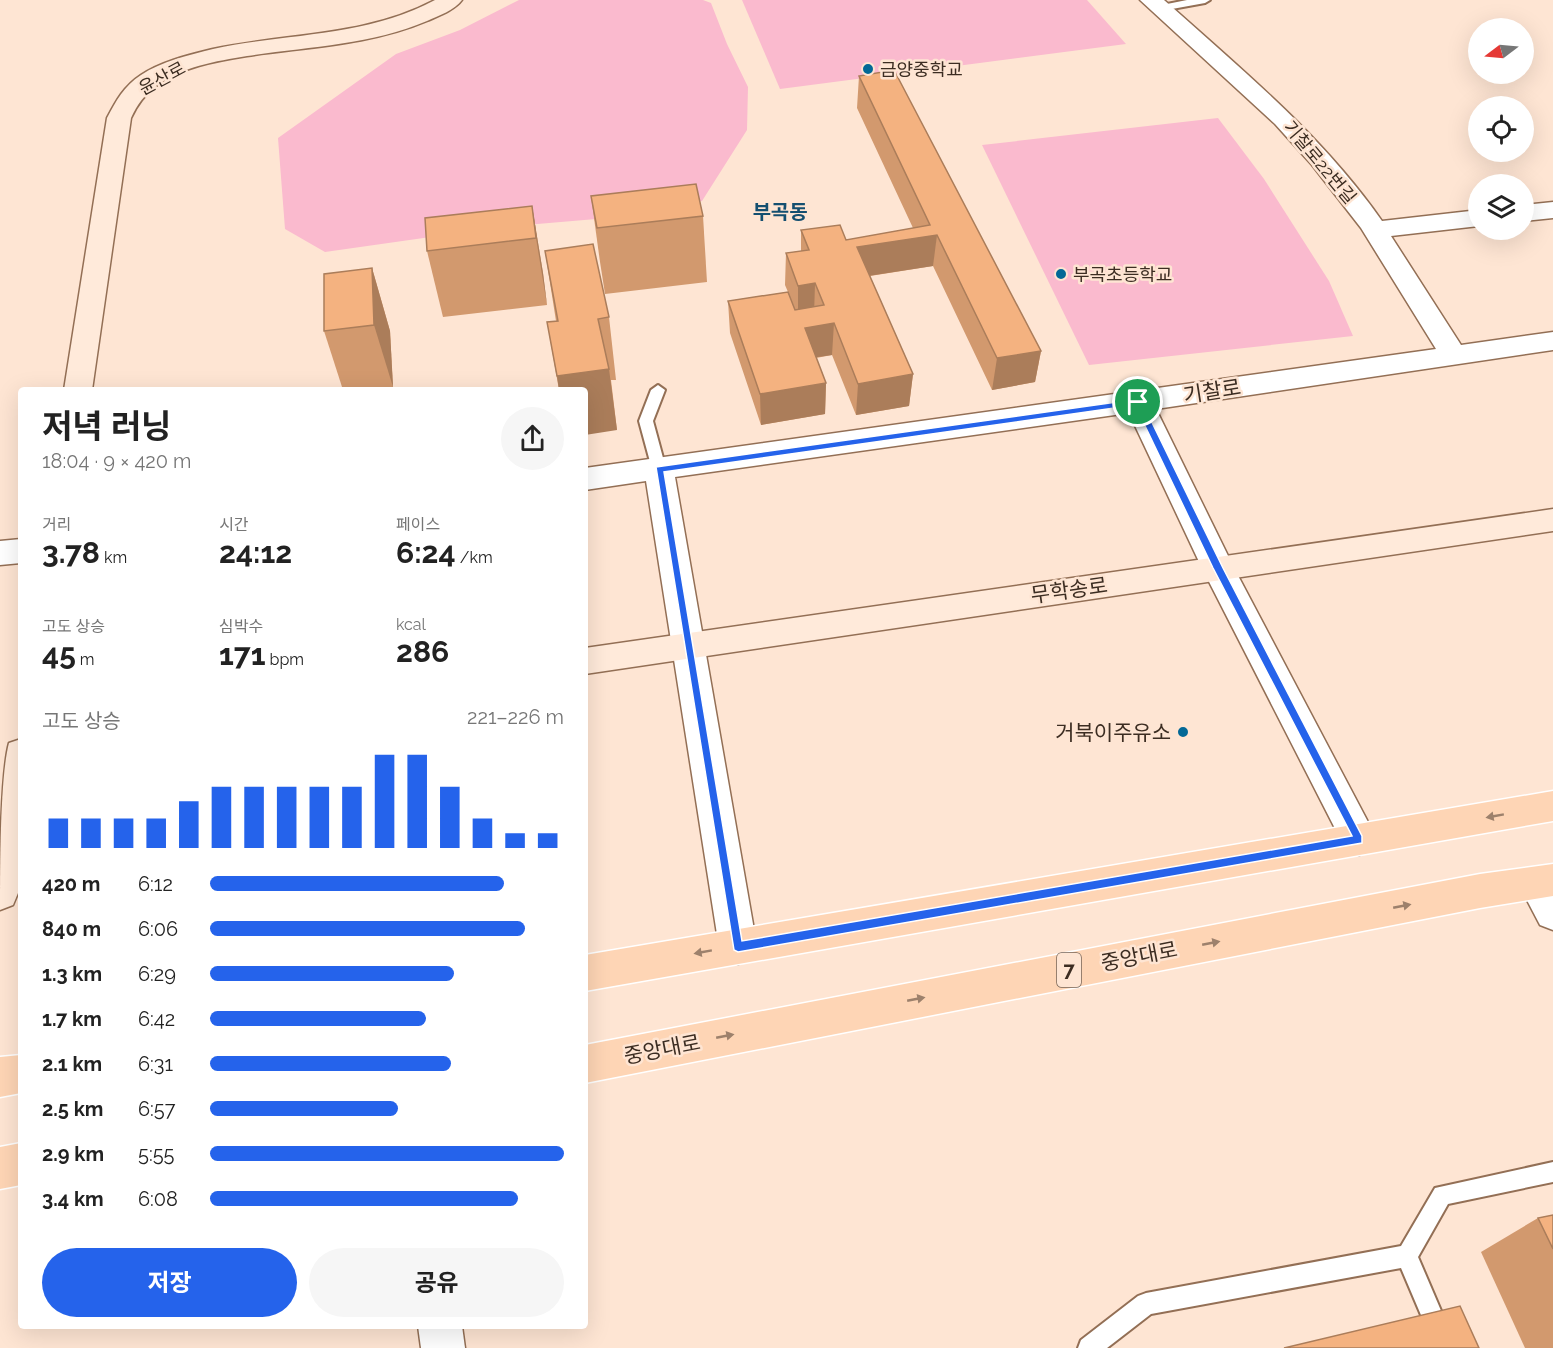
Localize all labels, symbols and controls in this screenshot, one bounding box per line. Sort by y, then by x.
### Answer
north arrow [1468,18,1534,84]
map controls [1468,18,1534,240]
street label: 윤산로 [135,57,189,99]
place label: 금양중학교 [880,59,963,80]
marker: 금양중학교 [861,62,875,76]
button: locate [1468,96,1534,162]
street label: 기찰로22번길 [1279,116,1361,208]
button: layers [1468,174,1534,240]
district label: 부곡동 [752,200,808,224]
place label: 부곡초등학교 [1073,264,1172,285]
marker: 부곡초등학교 [1054,267,1068,281]
street label: 기찰로 [1181,374,1243,408]
pin [1112,376,1163,427]
icon: arrive [1121,385,1154,418]
text: 저녁 러닝 [42,407,171,446]
button: share [501,407,564,470]
text: 18:04 · 9 × 420 m [42,449,191,473]
text: 거리 [42,515,71,534]
text: 시간 [219,515,248,534]
text: 페이스 [396,515,440,534]
text: 3.78 [42,535,100,570]
text: 24:12 [219,535,292,570]
text: 6:24 [396,535,456,570]
text: km [100,548,127,567]
text: /km [456,548,493,567]
street label: 무학송로 [1029,572,1109,608]
text: kcal [396,615,426,634]
text: 고도 상승 [42,617,105,636]
text: 심박수 [219,617,263,636]
text: 286 [396,634,449,669]
text: 45 [42,637,76,672]
text: 171 [219,637,265,672]
text: m [76,650,95,669]
text: bpm [265,650,304,669]
text: 221–226 m [467,705,564,729]
text: 고도 상승 [42,709,121,733]
place label: 거북이주유소 [1055,720,1171,745]
marker: 거북이주유소 [1176,725,1190,739]
one-way arrow [1486,812,1505,821]
text: 420 m [42,872,100,896]
text: 6:12 [138,872,173,896]
one-way arrow [1393,901,1412,910]
text: 840 m [42,917,101,941]
text: 6:06 [138,917,178,941]
street label: 중앙대로 [1099,936,1179,976]
one-way arrow [1202,938,1221,947]
one-way arrow [693,948,712,957]
road number: 7 [1057,953,1081,987]
text: 1.3 km [42,962,102,986]
text: 6:29 [138,962,176,986]
one-way arrow [907,994,926,1003]
text: 1.7 km [42,1007,102,1031]
text: 6:42 [138,1007,175,1031]
street label: 중앙대로 [622,1029,702,1069]
one-way arrow [716,1031,735,1040]
text: 2.1 km [42,1052,102,1076]
text: 6:31 [138,1052,173,1076]
text: 2.5 km [42,1097,103,1121]
text: 6:57 [138,1097,175,1121]
text: 2.9 km [42,1142,104,1166]
text: 5:55 [138,1142,174,1166]
text: 3.4 km [42,1187,104,1211]
text: 6:08 [138,1187,178,1211]
button: 저장 [42,1248,297,1317]
button: 공유 [309,1248,564,1317]

